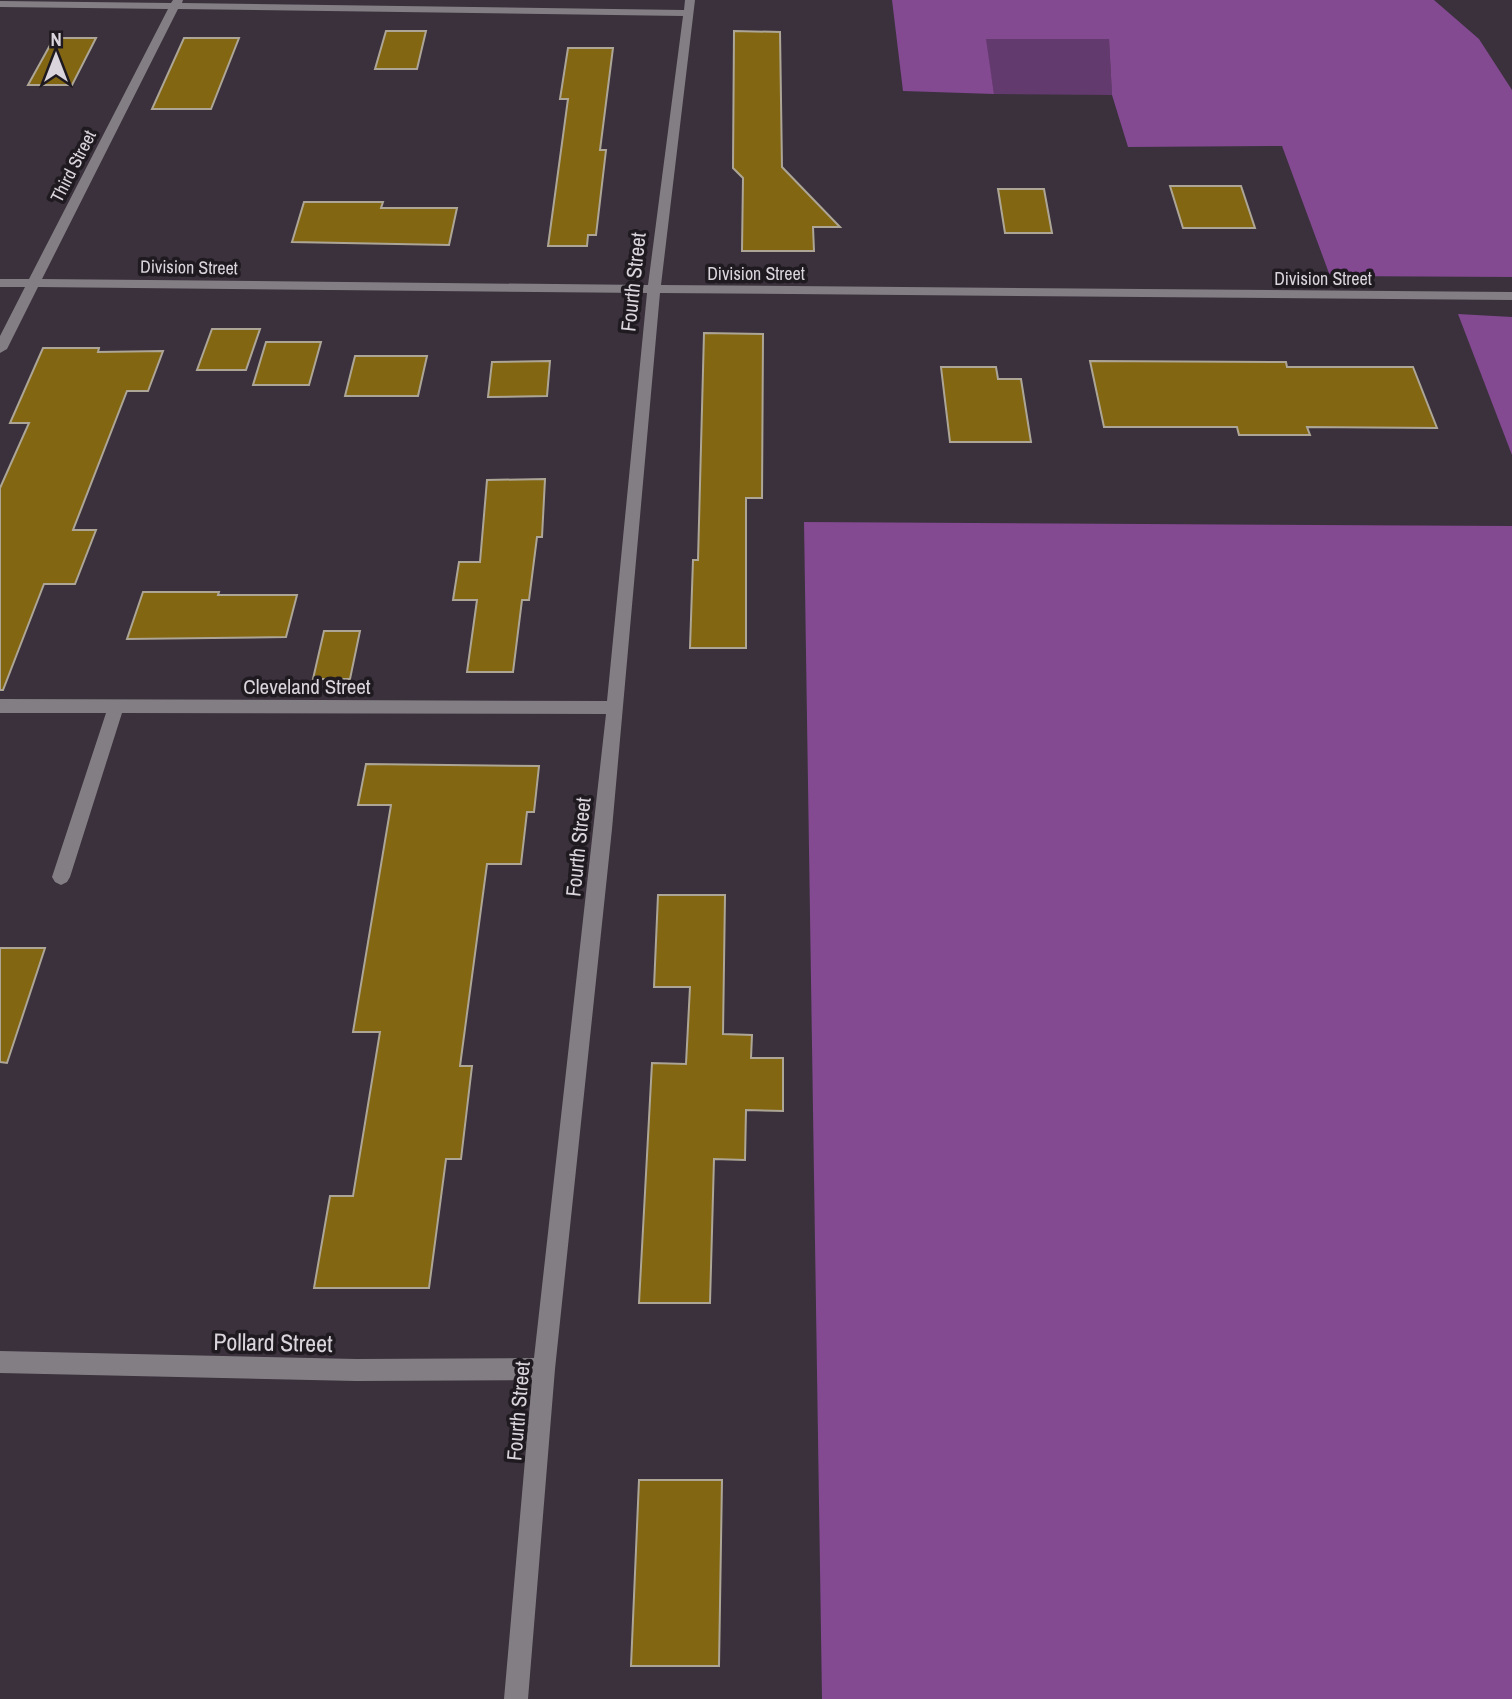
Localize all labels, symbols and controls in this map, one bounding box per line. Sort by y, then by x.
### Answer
north arrow [21,21,91,91]
text: N [50,26,62,52]
street label: Third Street [44,126,102,206]
street label: Fourth Street [613,231,653,333]
street label: Division Street [140,254,238,280]
street label: Division Street [707,261,805,286]
street label: Division Street [1274,266,1372,291]
street label: Cleveland Street [243,672,371,701]
street label: Fourth Street [558,796,598,898]
street label: Pollard Street [213,1325,333,1359]
street label: Fourth Street [499,1360,537,1462]

